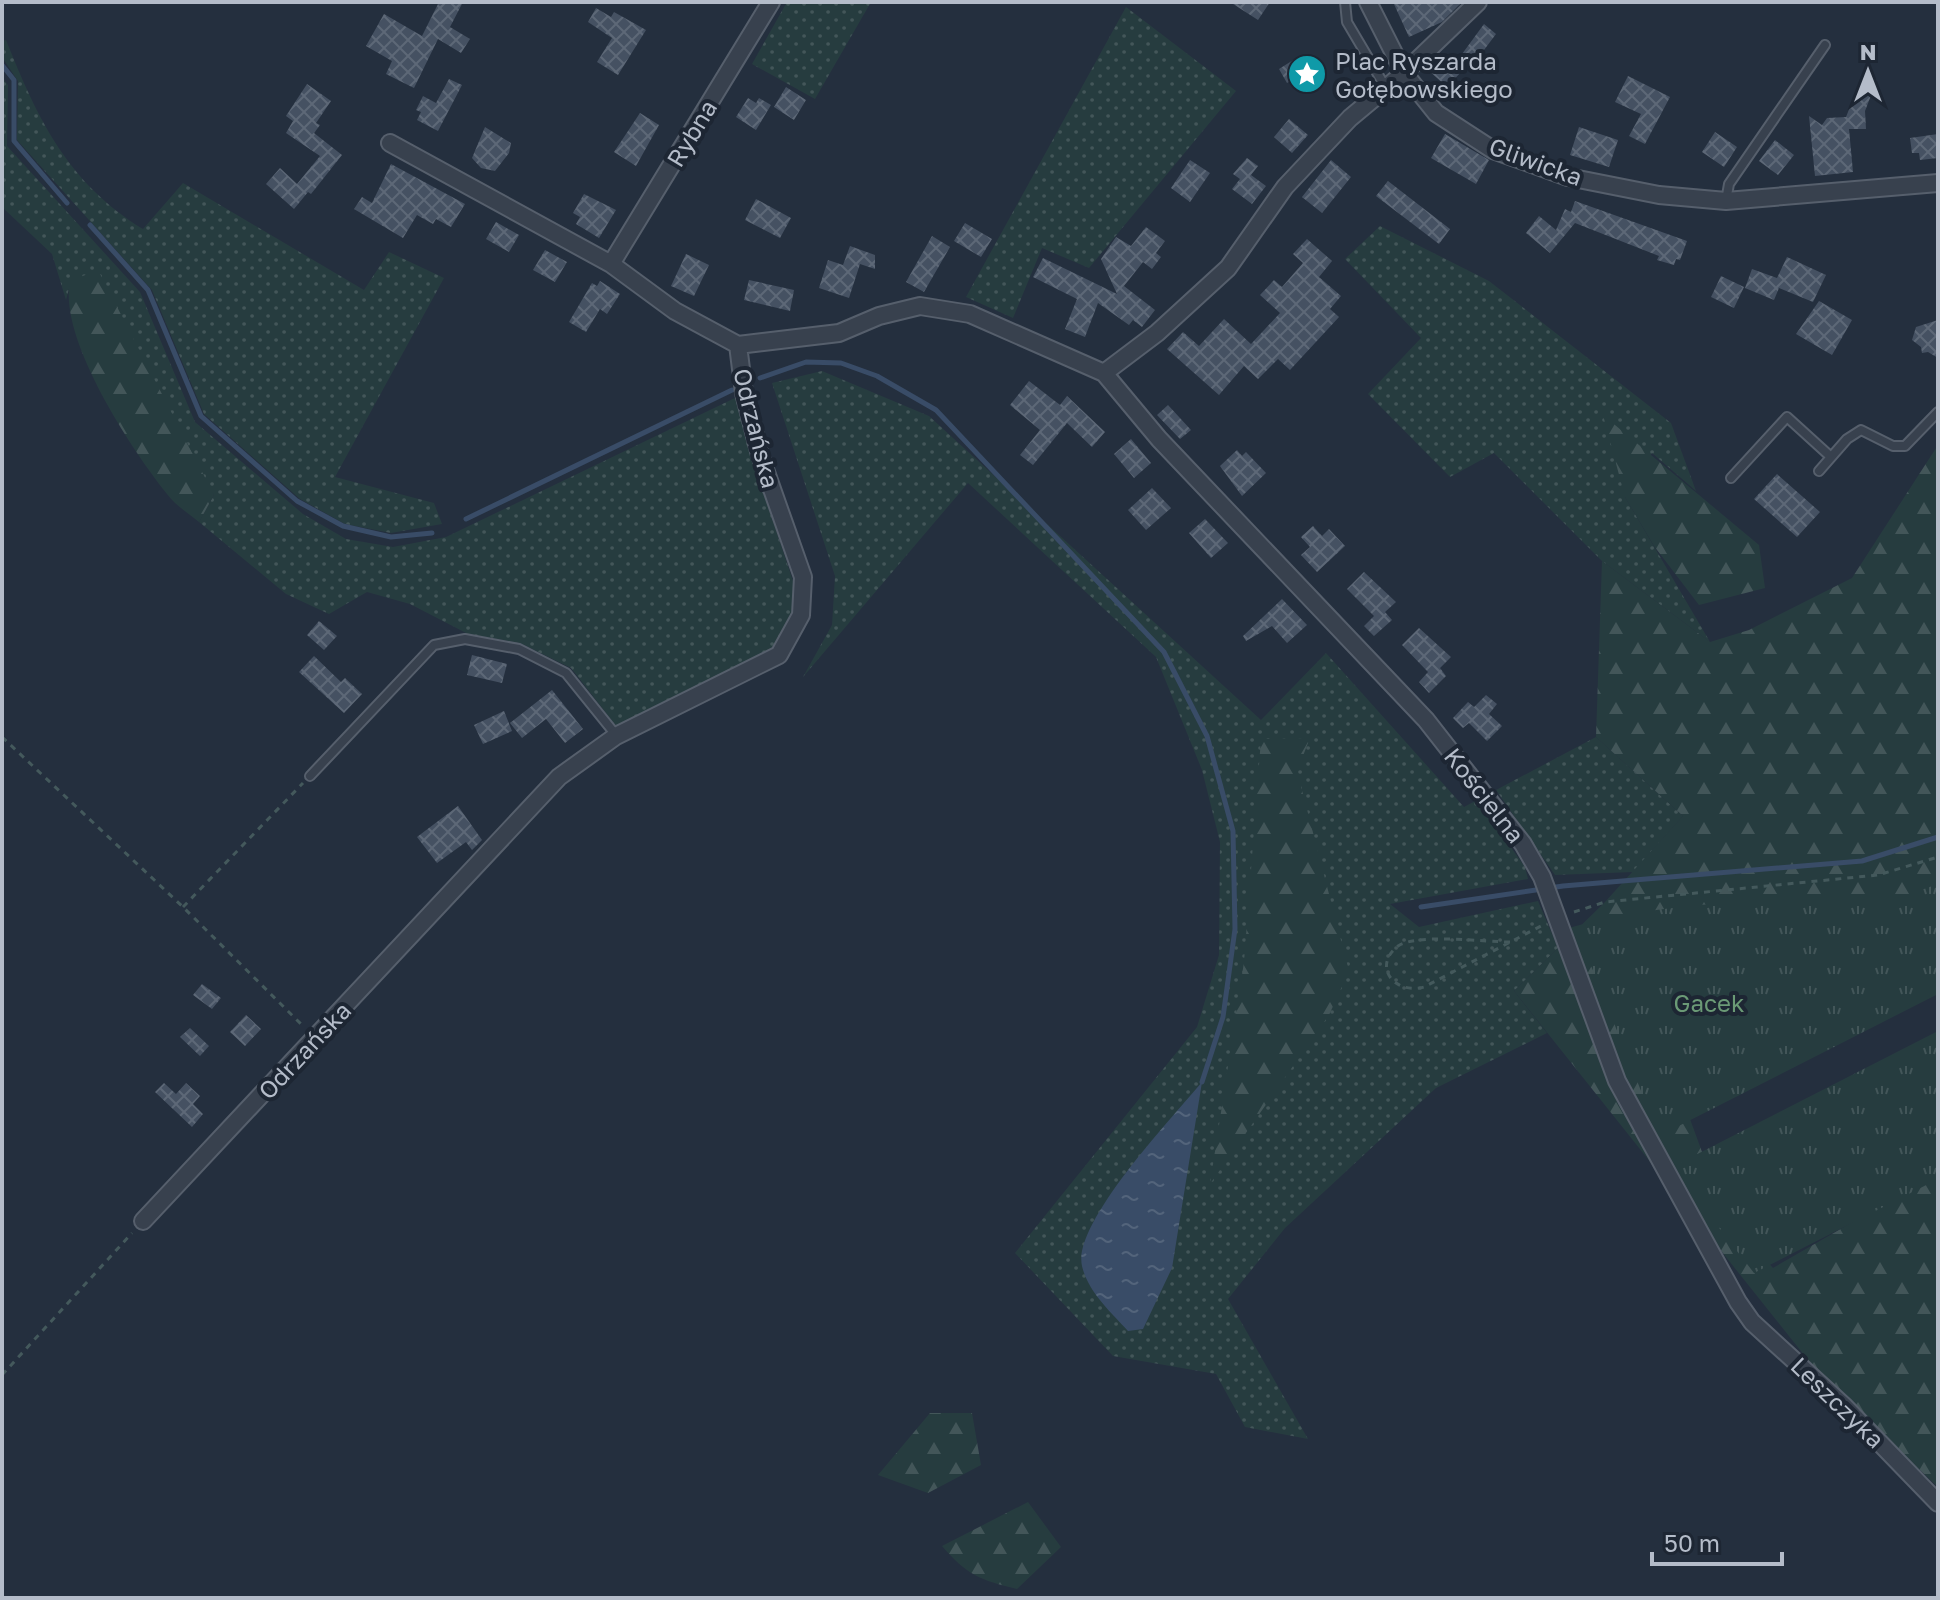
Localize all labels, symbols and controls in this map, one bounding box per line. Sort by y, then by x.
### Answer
north arrow [1828,32,1908,112]
text: N [1860,38,1876,65]
place label: Plac Ryszarda Gołębowskiego [1335,46,1513,103]
place icon: Plac Ryszarda Gołębowskiego [1286,53,1328,95]
street label: Rybna [660,94,722,172]
street label: Gliwicka [1486,131,1586,191]
street label: Odrzańska [728,365,786,491]
street label: Kościelna [1439,742,1531,848]
park label: Gacek [1673,988,1745,1017]
street label: Odrzańska [252,995,356,1105]
street label: Leszczyka [1785,1351,1891,1453]
scale bar [1652,1516,1782,1566]
text: 50 m [1664,1528,1720,1557]

